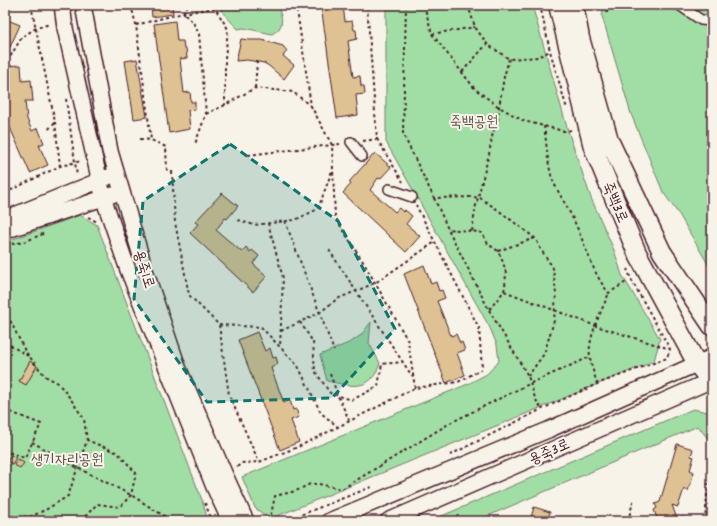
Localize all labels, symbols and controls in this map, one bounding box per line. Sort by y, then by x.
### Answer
park label: 죽백공원 [450,112,498,134]
street label: 죽백3로 [596,179,633,227]
street label: 용죽1로 [127,247,160,292]
street label: 용죽3로 [526,434,574,472]
park label: 생기자리공원 [31,450,103,472]

